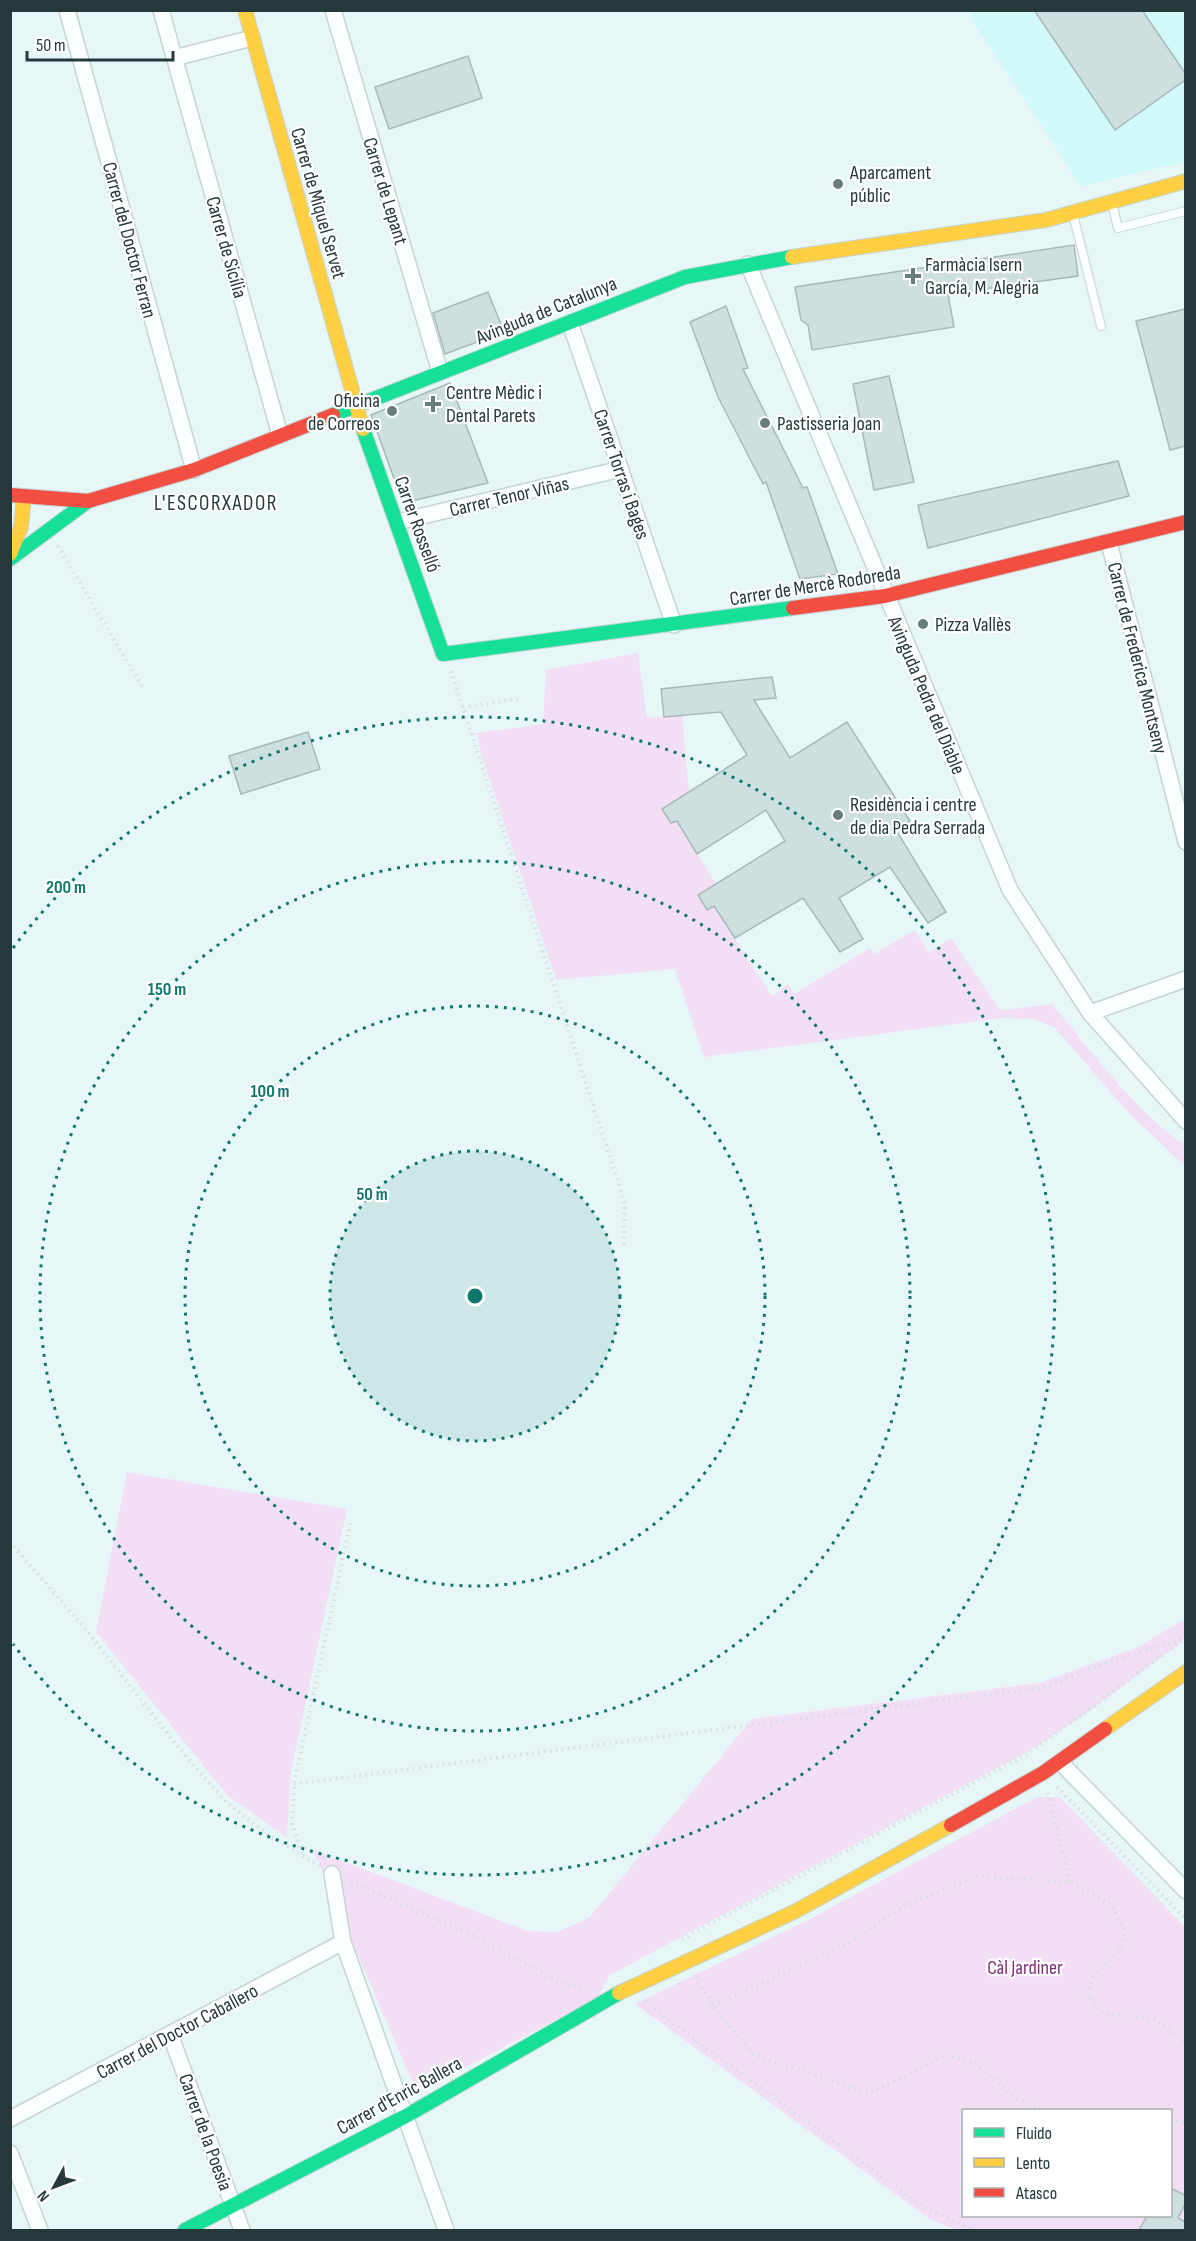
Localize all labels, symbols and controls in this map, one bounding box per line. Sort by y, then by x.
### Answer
scale bar [27,24,172,62]
text: 50 m [36,35,66,56]
street label: Carrer de Miquel Servet [285,125,351,282]
street label: Carrer de Lepant [357,135,413,248]
street label: Carrer del Doctor Ferran [97,160,161,321]
place label: Aparcament públic [849,161,931,208]
marker: Aparcament públic [831,177,845,191]
street label: Carrer de Sicília [200,194,252,301]
place label: Farmàcia Isern García, M. Alegria [925,253,1039,300]
marker: Farmàcia Isern García, M. Alegria [906,269,920,283]
street label: Avinguda de Catalunya [471,272,620,351]
place label: Centre Mèdic i Dental Parets [446,381,542,428]
place label: Oficina de Correos [308,389,380,436]
marker: Centre Mèdic i Dental Parets [424,395,442,413]
marker: Oficina de Correos [385,404,399,418]
street label: Carrer Torras i Bages [588,406,655,543]
place label: Pastisseria Joan [777,412,881,436]
marker: Pastisseria Joan [758,416,772,430]
street label: Carrer Tenor Viñas [447,472,571,522]
street label: Carrer Rosselló [389,473,446,576]
district label: L'ESCORXADOR [154,491,278,516]
street label: Carrer de Frederica Montseny [1102,560,1173,757]
street label: Carrer de Mercè Rodoreda [728,561,902,611]
street label: Avinguda Pedra del Diable [882,612,970,778]
place label: Pizza Vallès [935,613,1011,637]
marker: Pizza Vallès [916,617,930,631]
place label: Residència i centre de dia Pedra Serrada [850,793,985,840]
marker: Residència i centre de dia Pedra Serrada [831,808,845,822]
text: 200 m [46,877,86,898]
text: 150 m [148,979,186,1000]
text: 100 m [251,1081,290,1102]
text: 50 m [356,1184,388,1205]
centre of rings [465,1286,485,1306]
park label: Càl Jardiner [987,1956,1063,1980]
street label: Carrer del Doctor Caballero [92,1979,263,2085]
street label: Carrer d'Enric Ballera [333,2052,466,2140]
street label: Carrer de la Poesia [173,2071,237,2194]
legend [962,2109,1172,2217]
text: Fluido [1016,2123,1052,2144]
text: Lento [1016,2153,1050,2174]
north arrow [24,2157,84,2217]
text: Atasco [1015,2183,1057,2204]
text: N [34,2186,54,2205]

